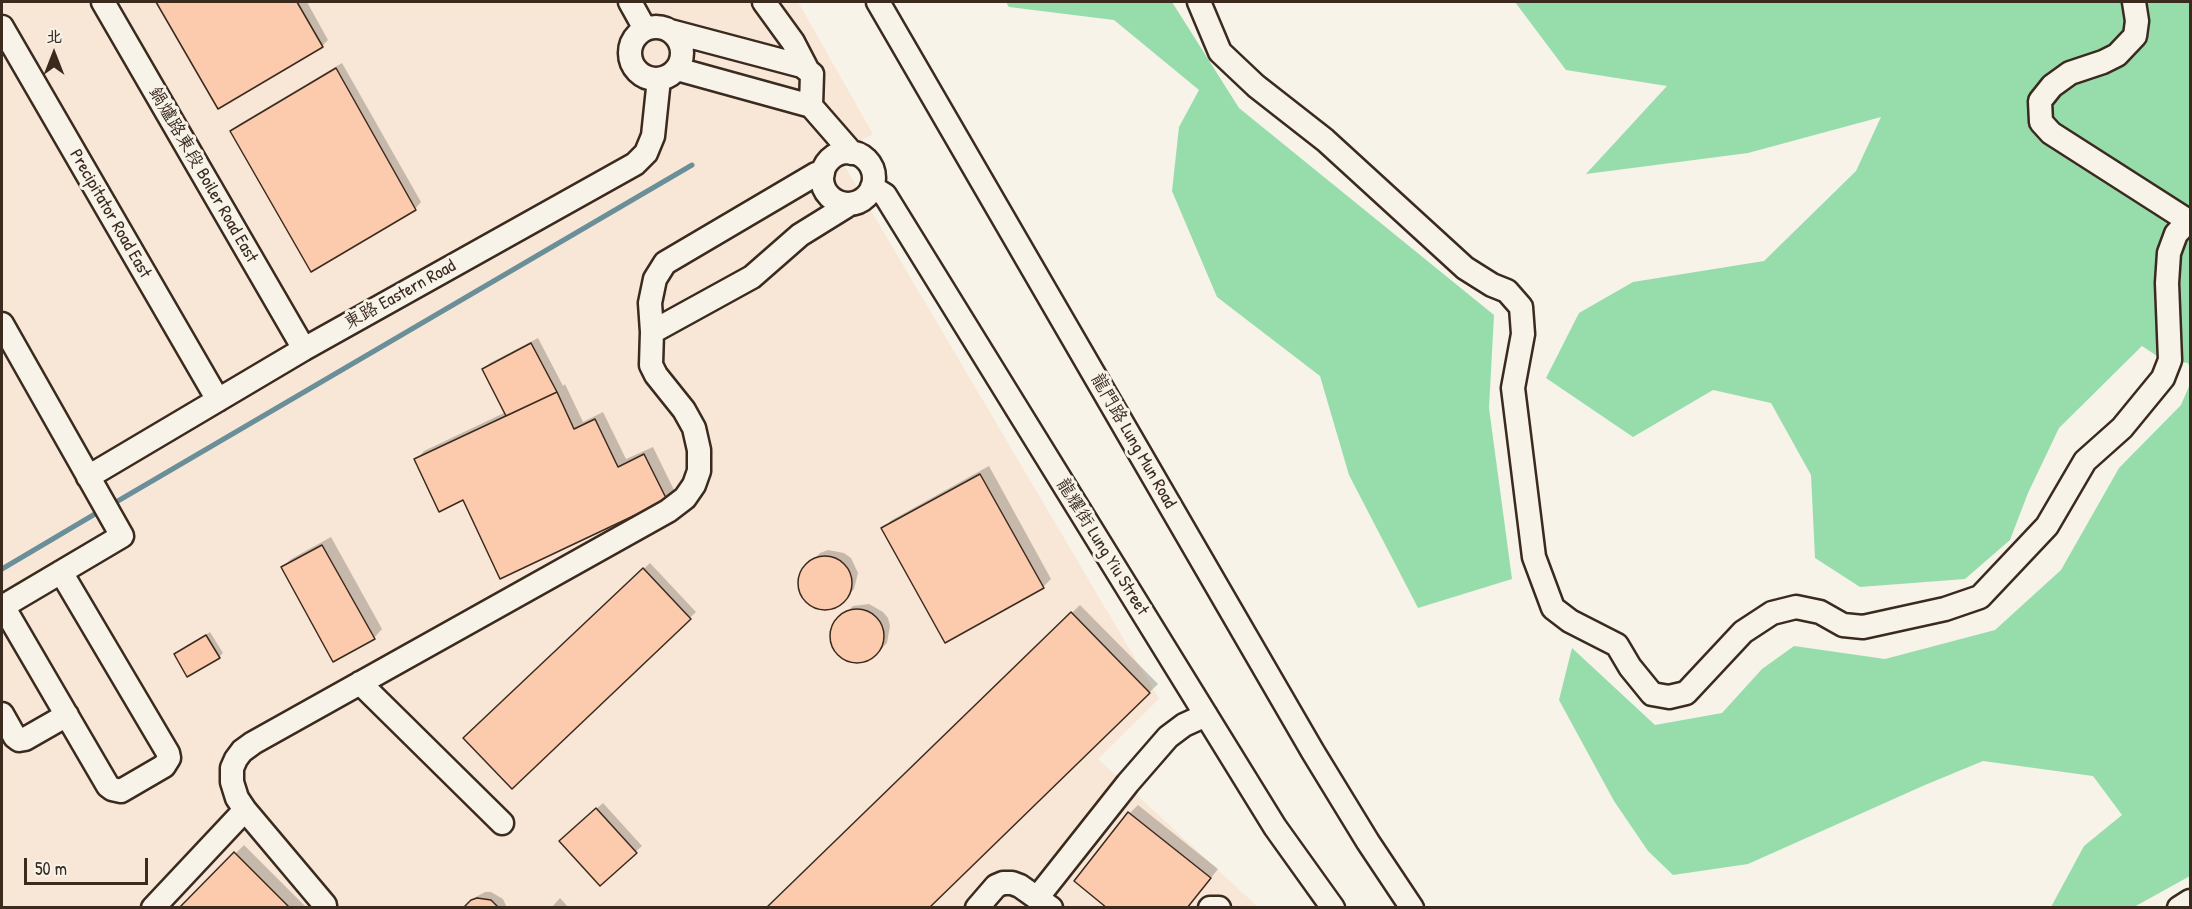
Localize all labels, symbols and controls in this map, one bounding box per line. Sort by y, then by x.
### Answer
north arrow [24,24,84,84]
text: 北 [46,25,62,47]
street label: 鍋爐路東段 Boiler Road East [144,83,262,267]
street label: Precipitator Road East [64,146,156,282]
street label: 東路 Eastern Road [340,255,460,335]
street label: 龍門路 Lung Mun Road [1086,370,1180,512]
street label: 龍耀街 Lung Yiu Street [1051,474,1153,620]
scale bar [27,846,152,884]
text: 50 m [35,856,67,881]

